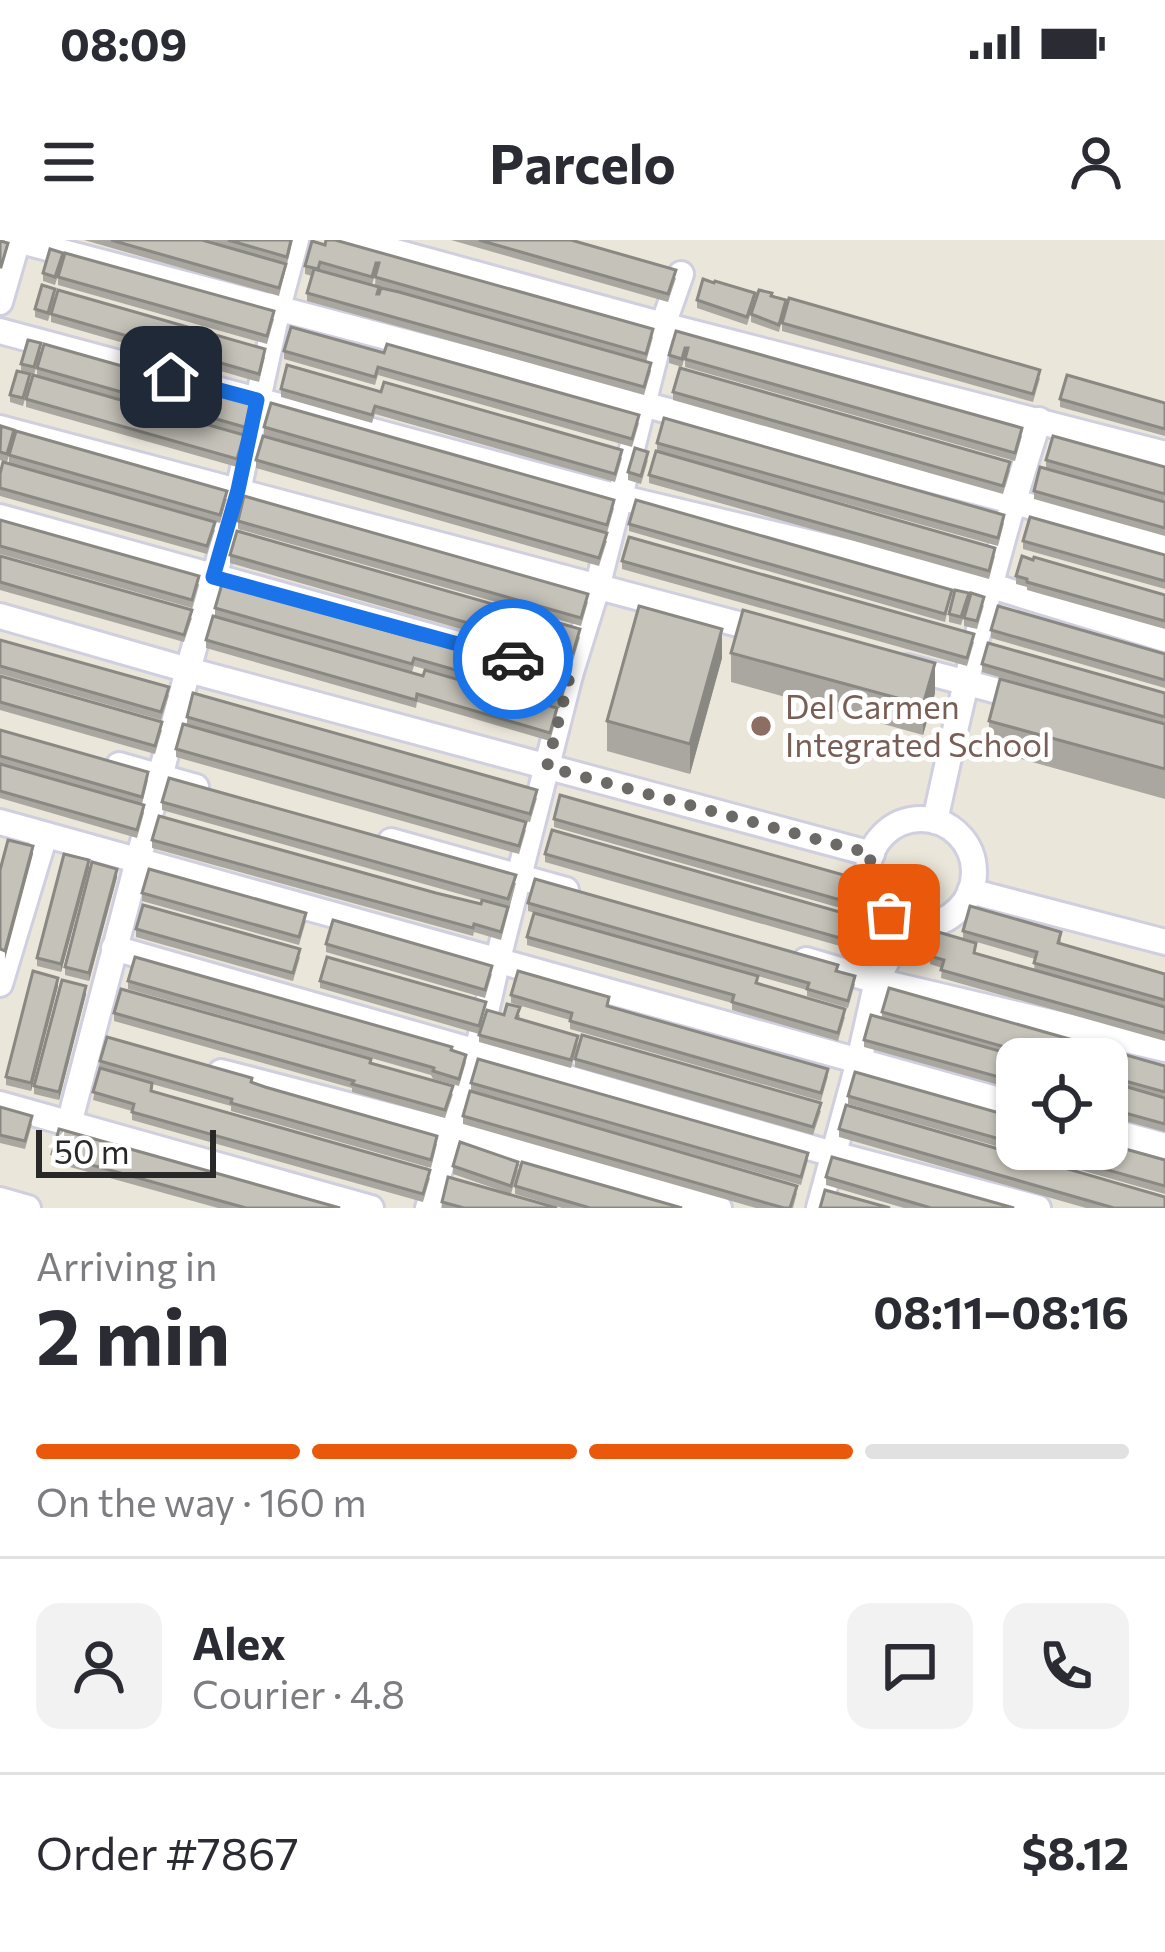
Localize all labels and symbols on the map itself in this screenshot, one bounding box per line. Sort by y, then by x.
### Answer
pin [120,326,222,428]
courier [453,599,573,719]
place label: Del Carmen Integrated School [785,685,1050,764]
marker: Del Carmen Integrated School [748,713,774,739]
pin [838,864,940,966]
scale bar [36,1124,216,1177]

